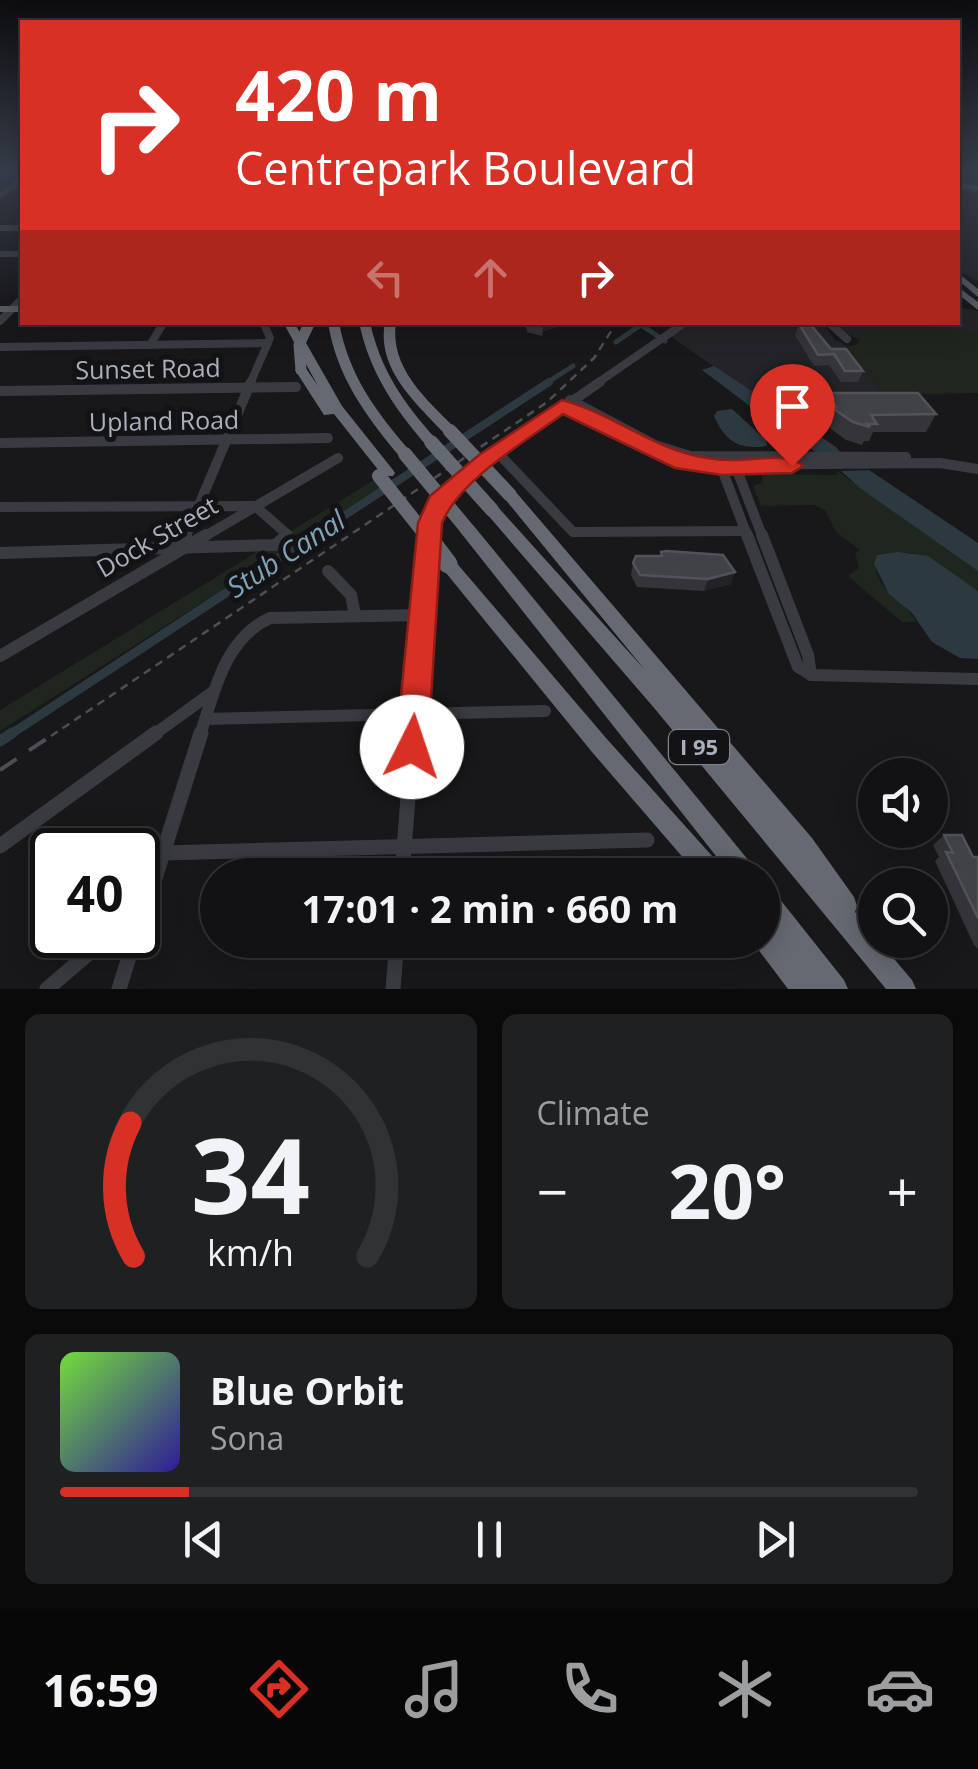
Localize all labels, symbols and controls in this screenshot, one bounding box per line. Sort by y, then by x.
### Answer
text: 420 m [235,46,442,142]
icon: right [70,60,200,190]
text: Centrepark Boulevard [235,137,696,198]
icon: left [358,250,413,305]
icon: ahead [463,250,518,305]
icon: right [568,250,623,305]
street label: Sunset Road [75,350,221,386]
pin [750,364,835,467]
icon: arrive [765,379,820,434]
street label: Upland Road [88,402,240,438]
street label: Dock Street [90,488,223,585]
water label: Stub Canal [219,500,353,606]
position arrow [360,695,464,799]
road number: I 95 [669,730,729,764]
map controls [858,758,948,958]
button: sound [858,758,948,848]
speed limit sign: 40 [30,828,160,958]
button: search [858,868,948,958]
text: 17:01 · 2 min · 660 m [302,882,678,934]
text: Climate [537,1091,650,1134]
text: 34 [191,1103,310,1244]
text: 20° [668,1139,786,1241]
text: − [537,1153,568,1228]
text: + [887,1153,918,1228]
text: km/h [207,1228,294,1276]
text: Blue Orbit [210,1364,404,1416]
text: Sona [210,1416,284,1459]
icon: previous [176,1512,231,1567]
icon: pause [462,1512,517,1567]
icon: next [748,1512,803,1567]
icon: directions [244,1654,314,1724]
icon: music [399,1654,469,1724]
icon: phone [555,1654,625,1724]
icon: climate [710,1654,780,1724]
icon: car [865,1654,935,1724]
text: 16:59 [43,1659,158,1720]

